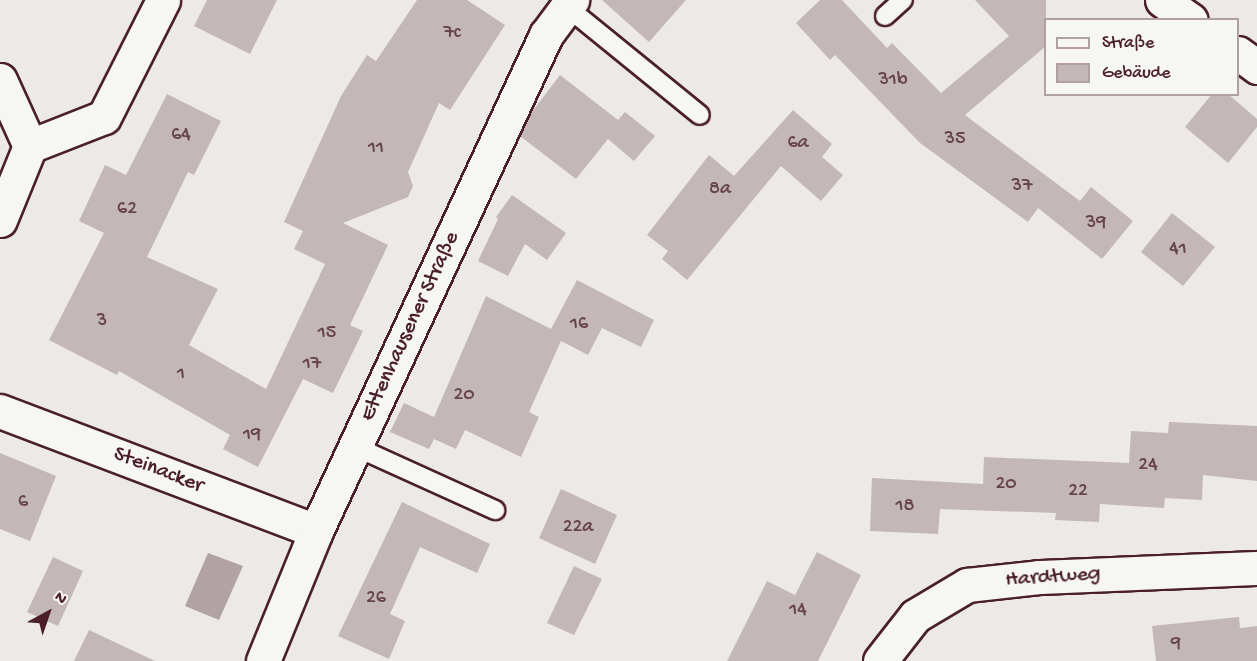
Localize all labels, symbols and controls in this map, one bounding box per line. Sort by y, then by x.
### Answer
legend [1044,18,1239,96]
house number: 7c [443,21,461,45]
text: Straße [1102,33,1154,54]
text: Gebäude [1102,63,1170,84]
house number: 31b [878,68,908,92]
house number: 64 [171,123,191,147]
house number: 35 [945,127,965,151]
house number: 6a [787,131,809,155]
house number: 11 [368,136,384,160]
house number: 37 [1012,174,1032,198]
house number: 8a [709,177,731,201]
house number: 62 [117,197,137,221]
house number: 39 [1086,211,1106,235]
street label: Ettenhausener Straße [356,228,466,426]
house number: 41 [1169,237,1187,261]
house number: 3 [97,309,107,333]
house number: 16 [570,312,588,336]
house number: 15 [318,321,336,345]
house number: 17 [303,352,321,376]
house number: 1 [177,362,185,386]
house number: 20 [453,383,475,407]
house number: 19 [243,423,261,447]
street label: Steinacker [109,442,207,500]
house number: 24 [1138,453,1158,477]
house number: 20 [995,472,1017,496]
house number: 22 [1068,479,1088,503]
house number: 6 [18,490,28,514]
house number: 18 [895,494,915,518]
house number: 22a [563,515,593,539]
street label: Hardtweg [1005,562,1101,594]
north arrow [18,583,78,643]
house number: 26 [366,586,386,610]
text: N [50,588,70,609]
house number: 14 [789,598,807,622]
house number: 9 [1171,632,1181,656]

